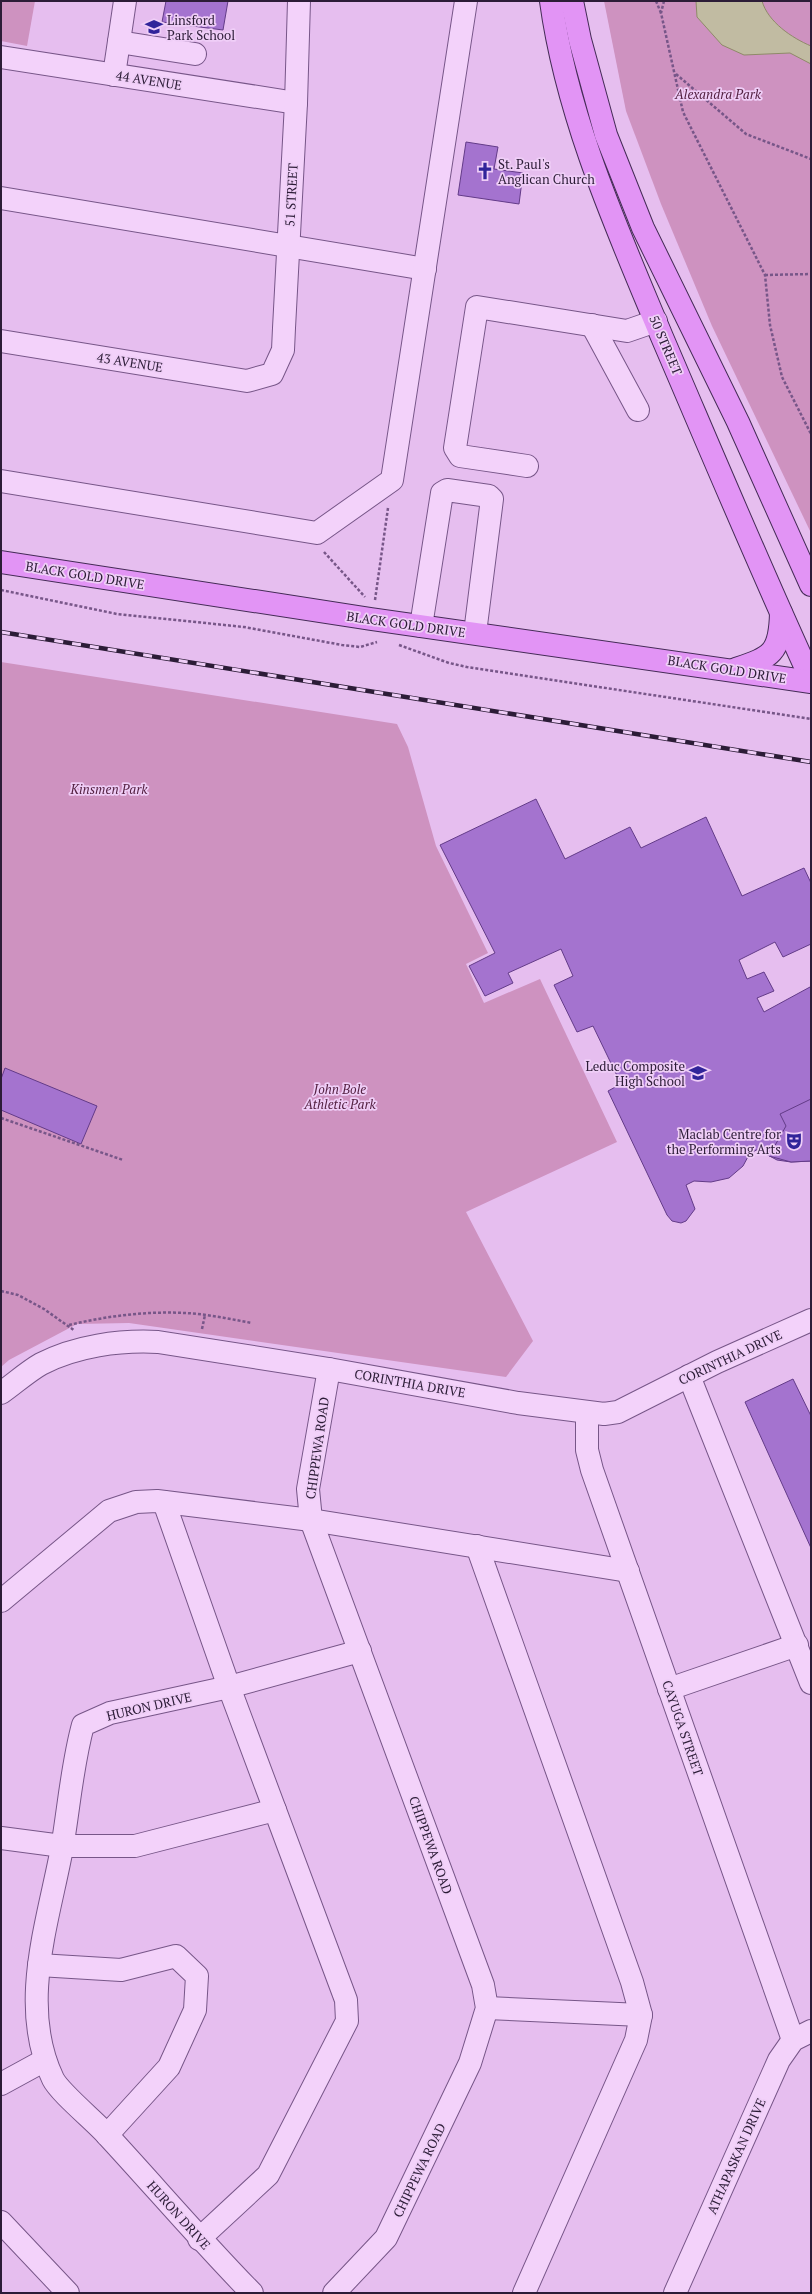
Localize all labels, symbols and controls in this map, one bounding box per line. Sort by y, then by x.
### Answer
place label: Linsford Park School [167,11,235,44]
school or university icon: Linsford Park School [144,17,164,37]
street label: 44 AVENUE [115,66,183,94]
park label: Alexandra Park [674,85,762,103]
place label: St. Paul's Anglican Church [498,155,595,188]
church icon: St. Paul's Anglican Church [475,161,495,181]
street label: 51 STREET [280,163,302,227]
street label: 50 STREET [645,312,687,378]
street label: 43 AVENUE [96,348,164,376]
street label: BLACK GOLD DRIVE [24,557,146,593]
street label: BLACK GOLD DRIVE [345,607,467,641]
street label: BLACK GOLD DRIVE [666,651,788,687]
park label: Kinsmen Park [70,780,148,798]
place label: Leduc Composite High School [586,1057,685,1090]
school or university icon: Leduc Composite High School [688,1063,708,1083]
park label: John Bole Athletic Park [303,1080,377,1113]
place label: Maclab Centre for the Performing Arts [667,1125,781,1158]
theatre icon: Maclab Centre for the Performing Arts [784,1131,804,1151]
street label: CORINTHIA DRIVE [675,1325,785,1389]
street label: CORINTHIA DRIVE [353,1364,467,1402]
street label: CHIPPEWA ROAD [301,1396,333,1500]
street label: CAYUGA STREET [658,1678,708,1778]
street label: HURON DRIVE [105,1687,193,1725]
street label: CHIPPEWA ROAD [405,1793,457,1897]
street label: ATHAPASKAN DRIVE [702,2095,770,2217]
street label: CHIPPEWA ROAD [388,2120,450,2220]
street label: HURON DRIVE [143,2177,215,2253]

